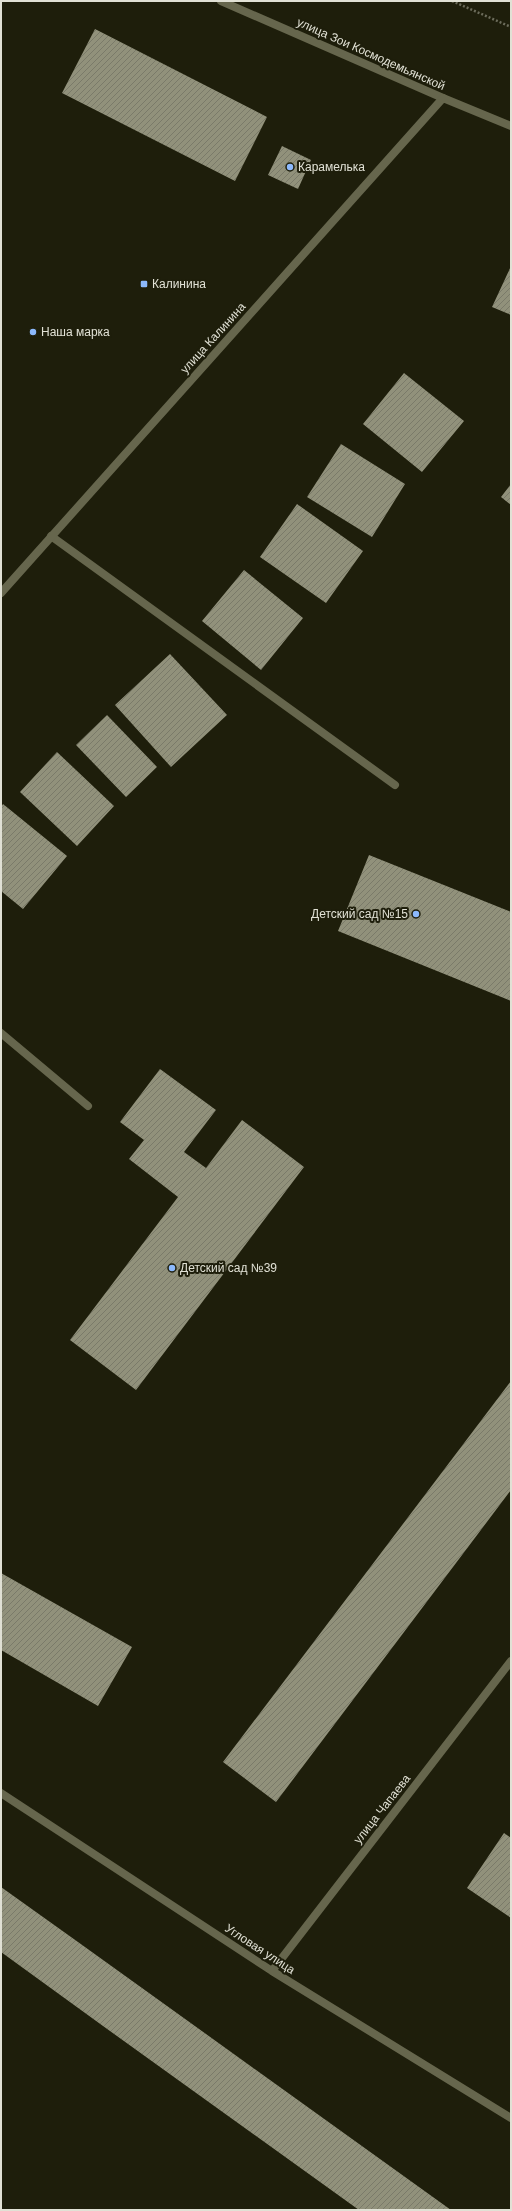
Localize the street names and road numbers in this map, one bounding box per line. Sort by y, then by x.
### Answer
street label: улица Зои Космодемьянской [295,15,447,93]
street label: улица Калинина [178,300,249,376]
street label: улица Чапаева [351,1771,413,1846]
street label: Угловая улица [222,1921,298,1977]

